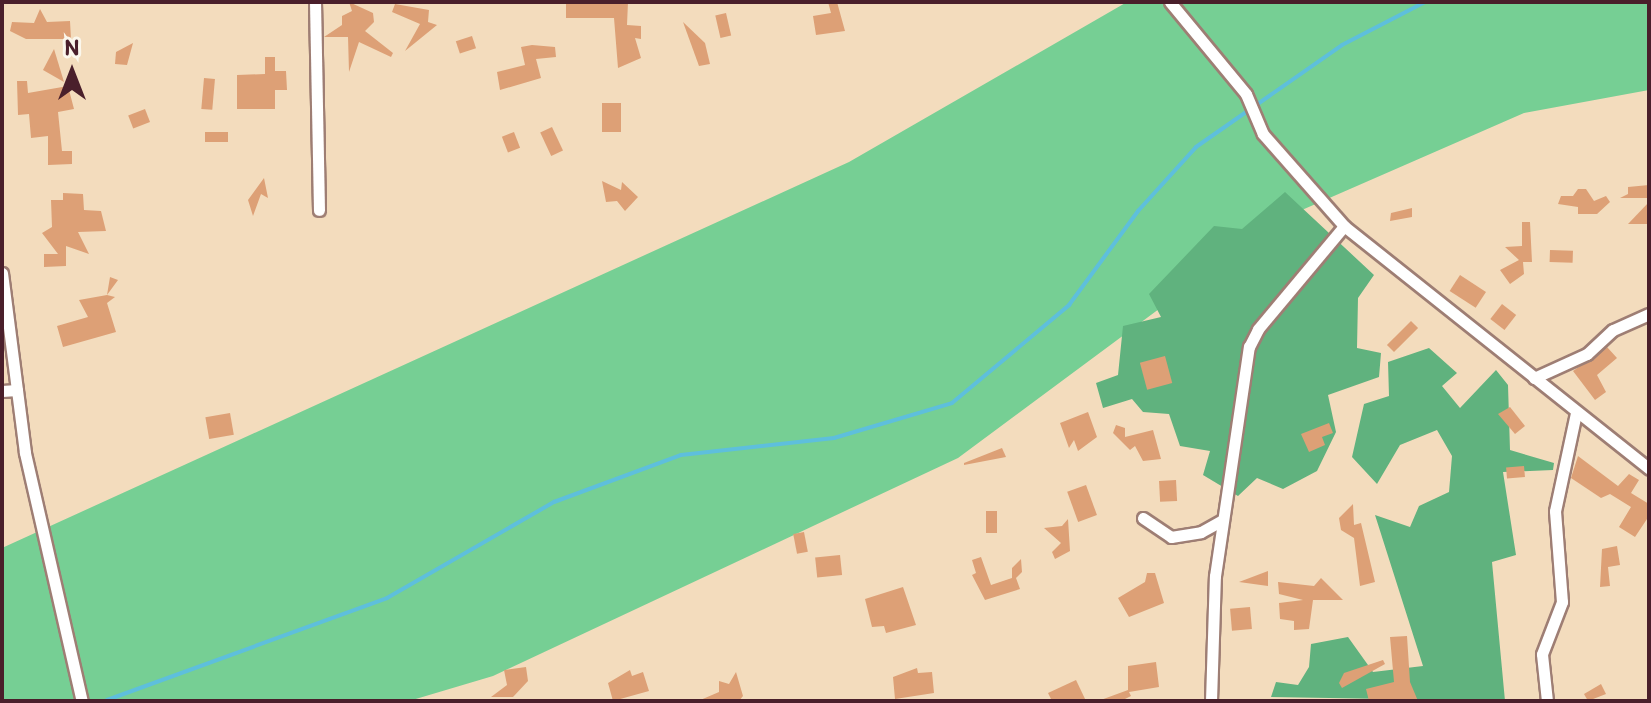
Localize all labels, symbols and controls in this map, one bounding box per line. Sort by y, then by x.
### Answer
north arrow [32,32,112,112]
text: N [65,34,79,61]

